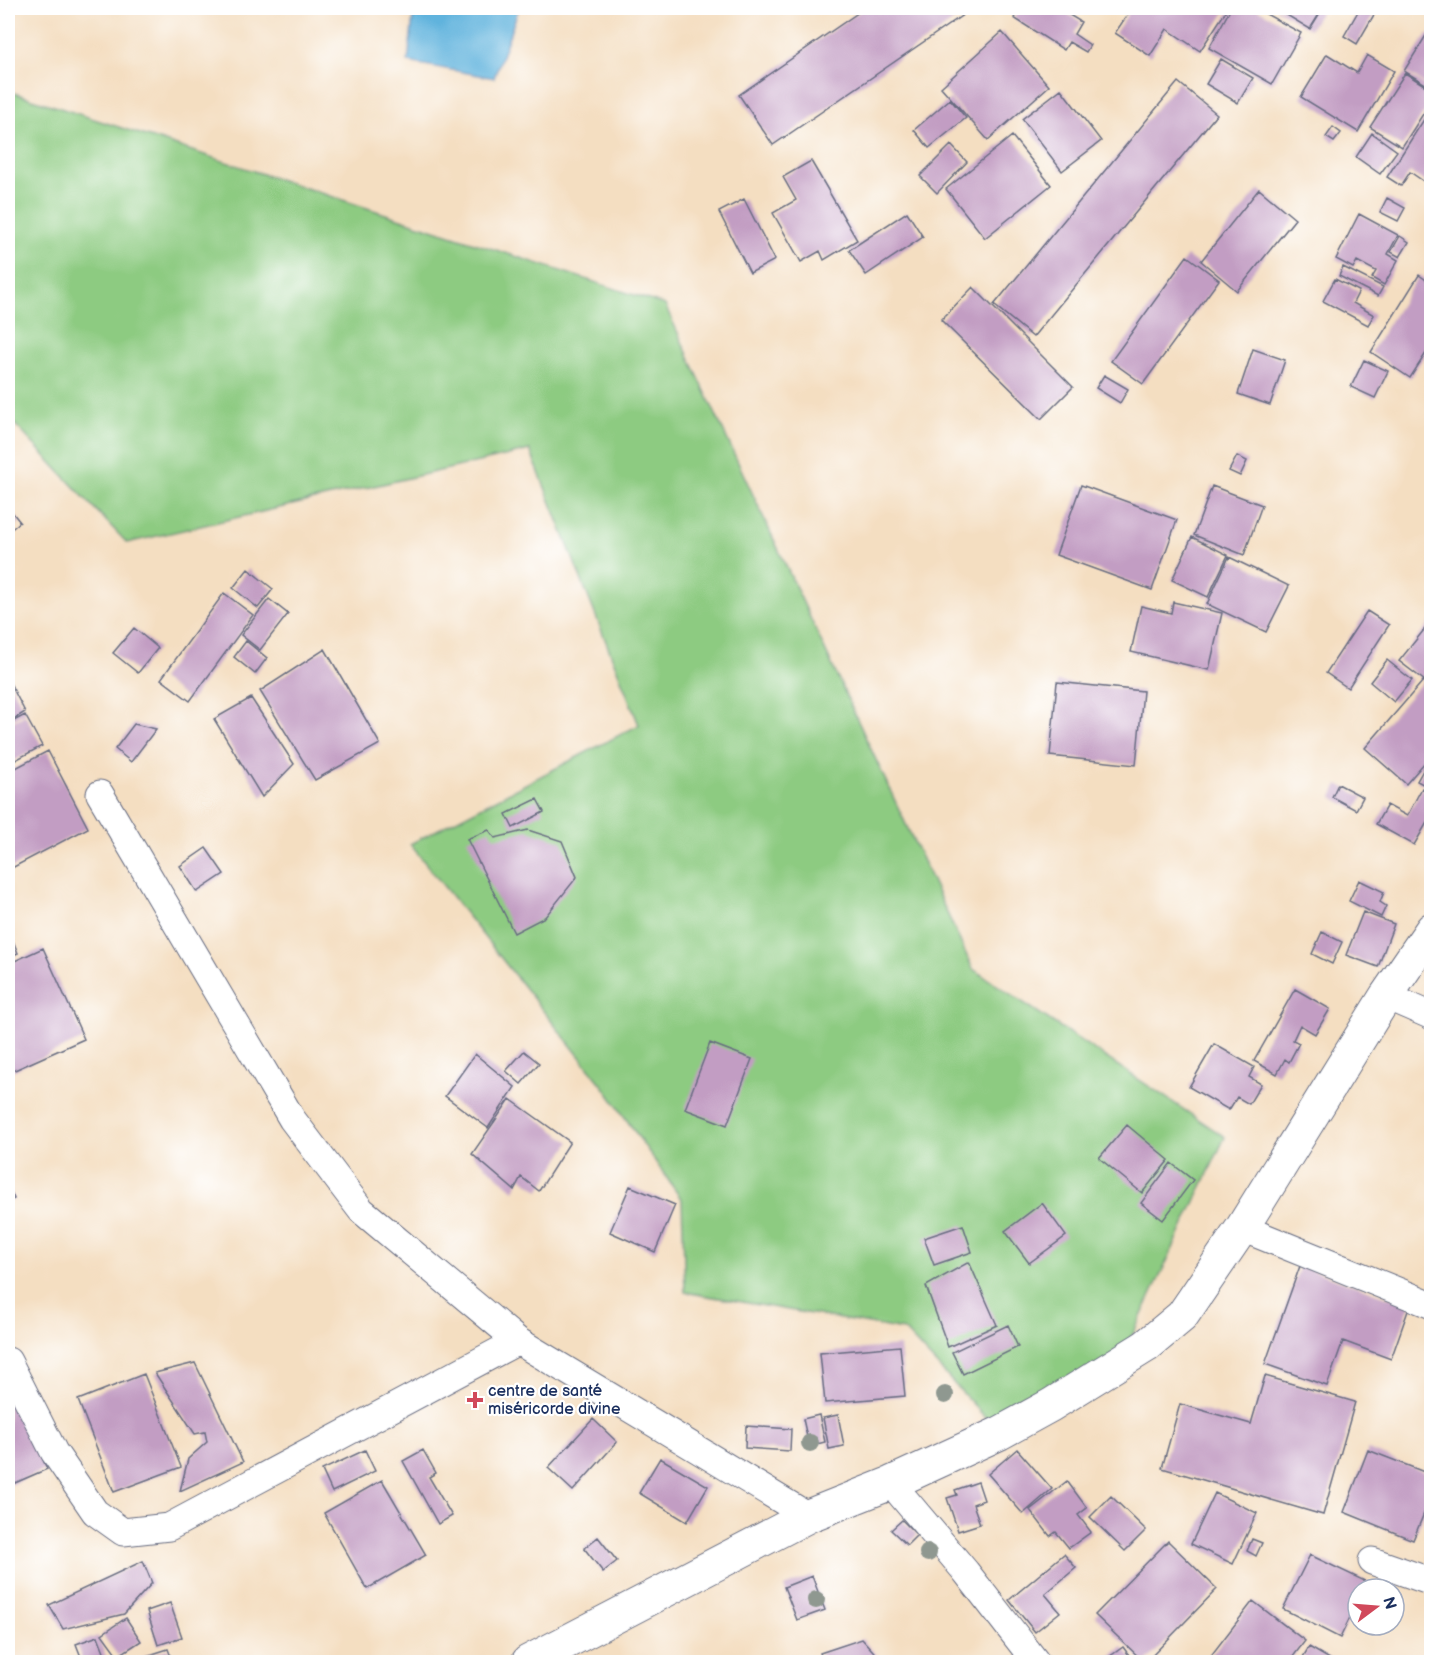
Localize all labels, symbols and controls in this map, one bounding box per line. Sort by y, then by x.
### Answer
place label: centre de santé miséricorde divine [488,1382,621,1419]
marker: centre de santé miséricorde divine [466,1391,484,1409]
north arrow [1346,1577,1406,1637]
text: N [1378,1595,1400,1612]

